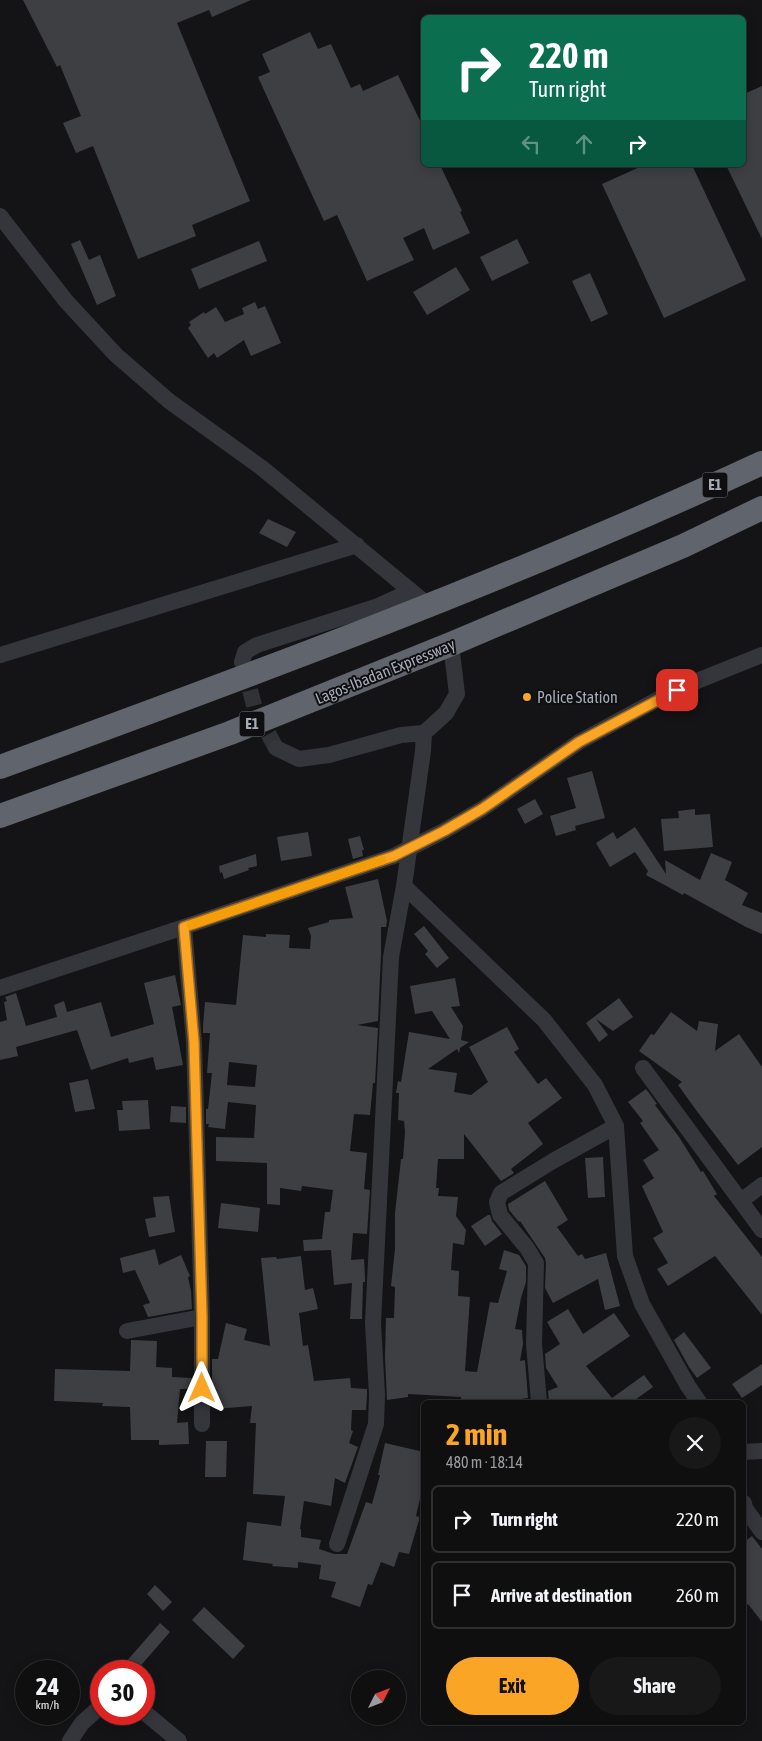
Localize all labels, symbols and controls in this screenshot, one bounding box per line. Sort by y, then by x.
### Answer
icon: right [446,35,511,100]
text: 220 m [529,35,608,75]
text: Turn right [529,76,606,102]
icon: left [517,130,545,158]
icon: ahead [570,130,598,158]
icon: right [623,130,651,158]
road number: E1 [702,472,728,498]
street label: Lagos-Ibadan Expressway [313,635,458,708]
pin [656,669,698,711]
icon: arrive [663,676,691,704]
place label: Police Station [537,688,618,706]
marker: Police Station [521,691,533,703]
road number: E1 [240,712,264,736]
position arrow [175,1361,227,1413]
text: 2 min [446,1417,507,1451]
button: close [669,1417,721,1469]
text: 480 m · 18:14 [446,1453,523,1471]
icon: right [448,1505,476,1533]
text: Turn right [491,1508,558,1530]
text: 220 m [676,1508,719,1530]
icon: arrive [448,1581,476,1609]
text: Arrive at destination [491,1584,632,1606]
text: 260 m [676,1584,719,1606]
button: Exit [446,1657,579,1715]
button: Share [589,1657,721,1715]
speed limit sign: 30 [90,1660,155,1725]
north arrow [351,1670,406,1725]
map controls [351,1670,406,1725]
text: 24 [36,1672,59,1700]
text: km/h [36,1698,59,1712]

